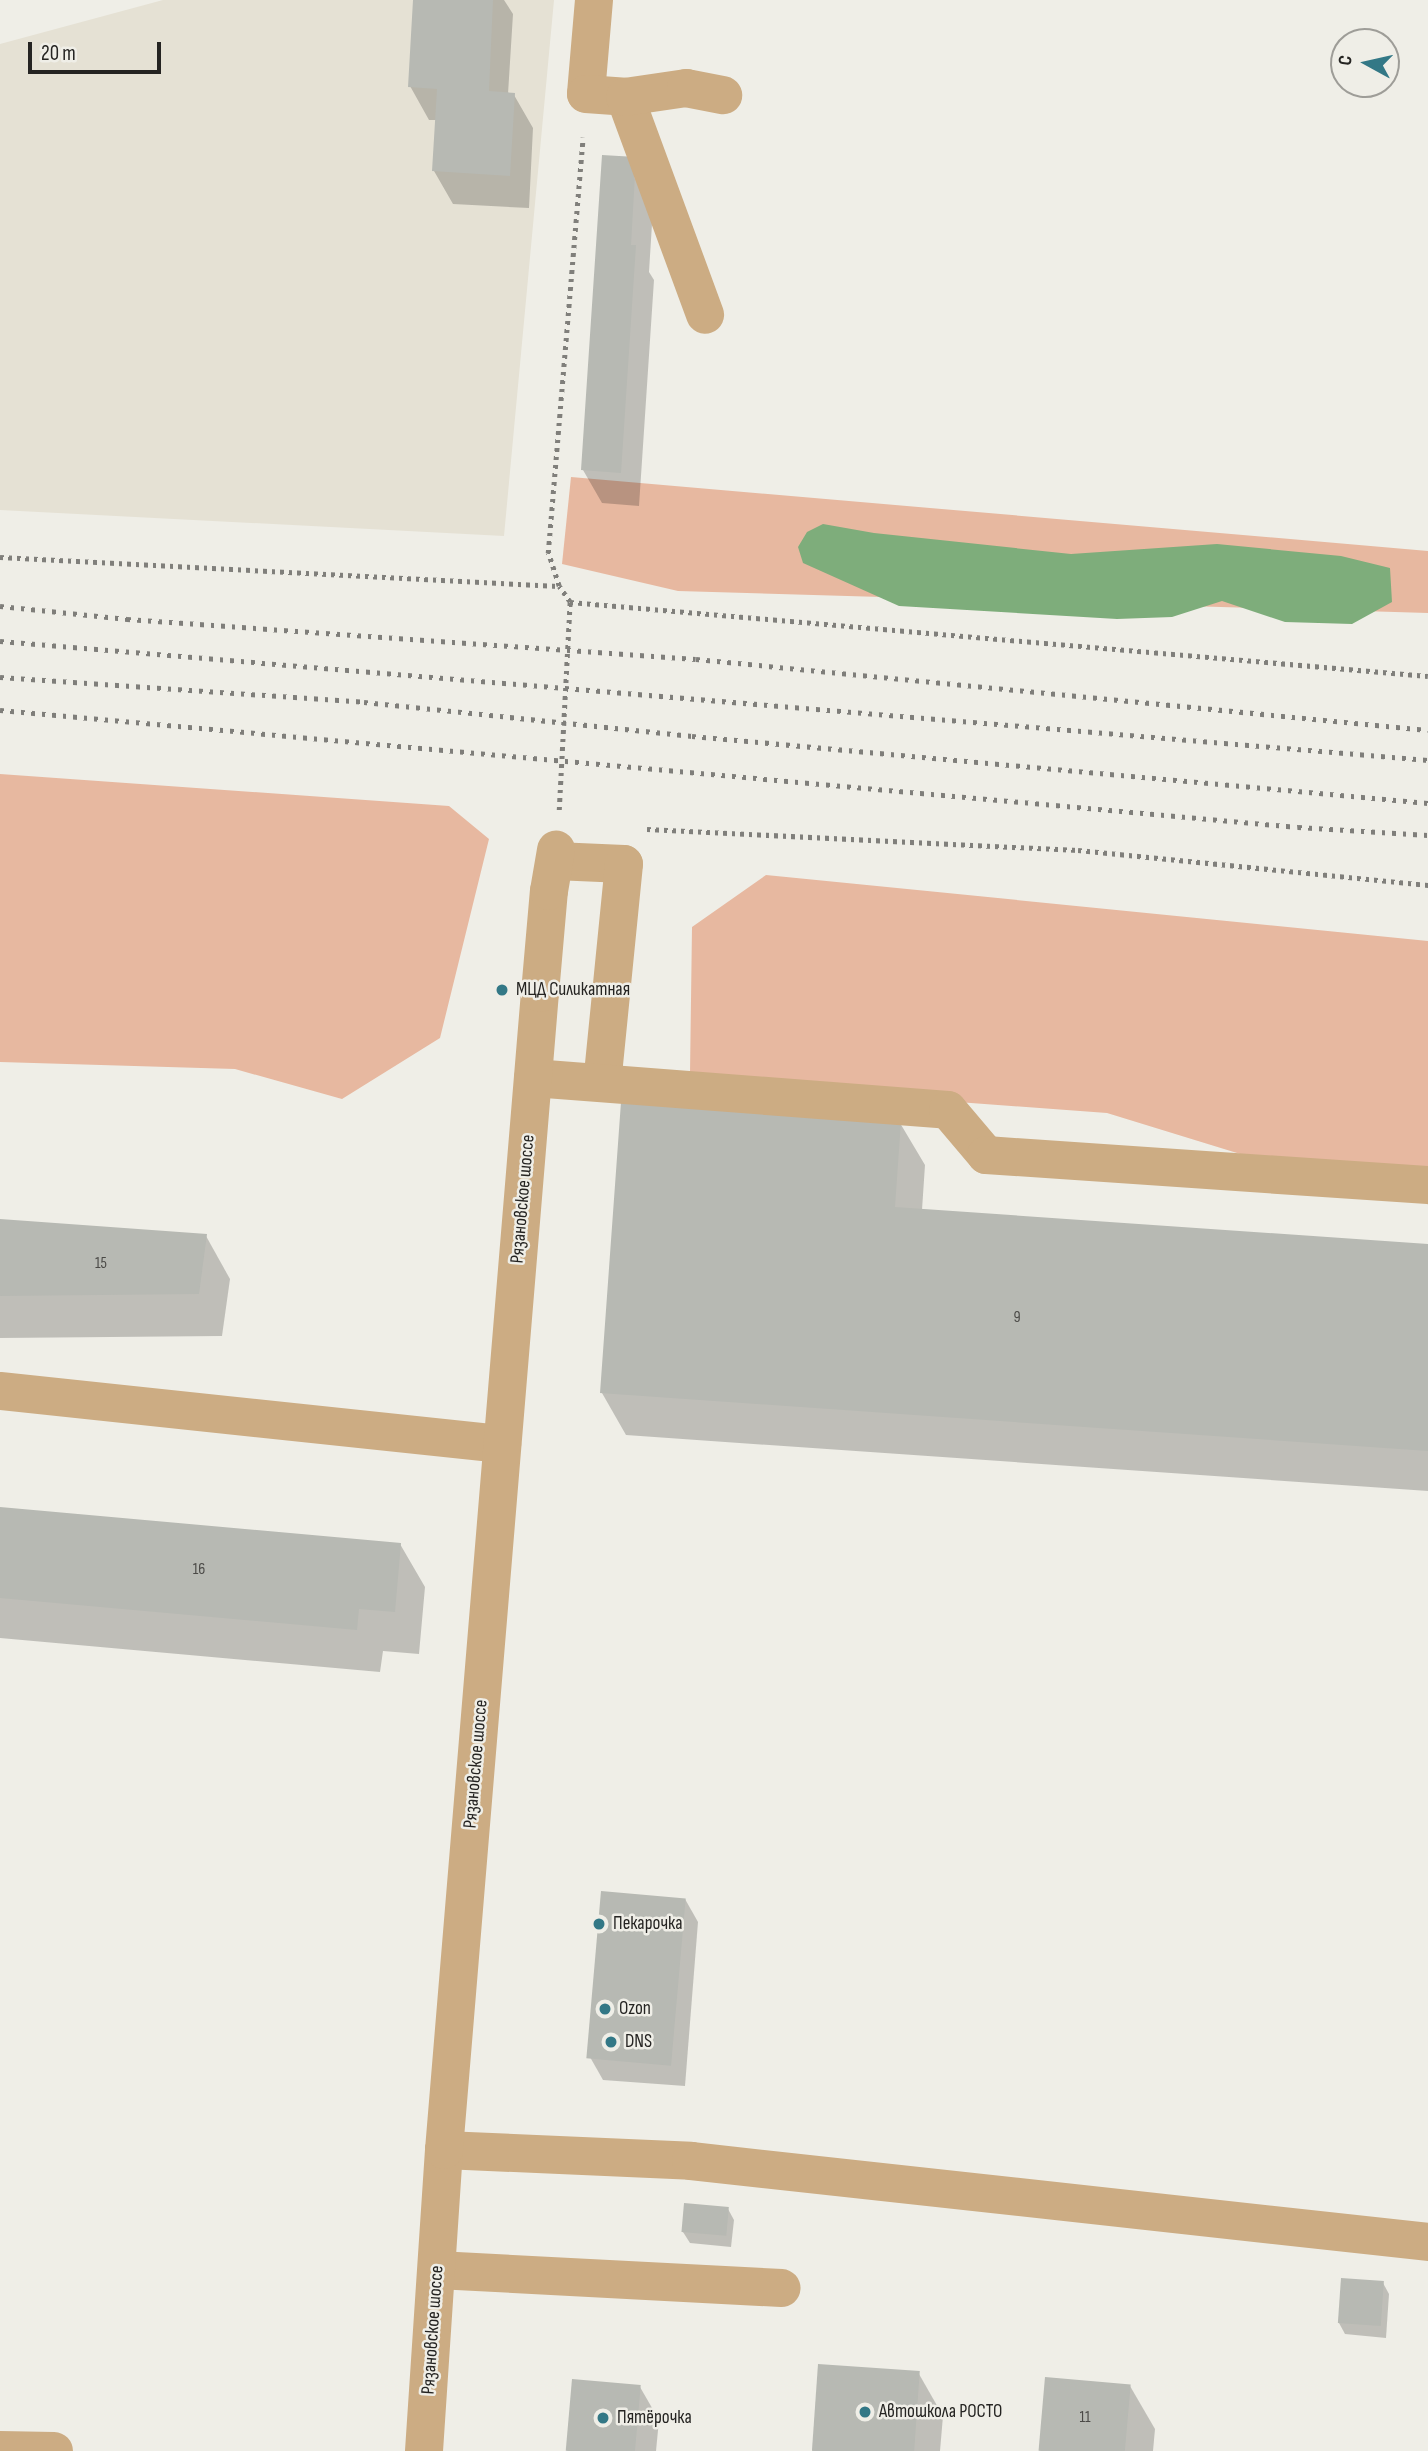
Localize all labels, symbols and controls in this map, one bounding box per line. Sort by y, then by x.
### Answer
scale bar [32,28,164,72]
north arrow [1330,28,1400,98]
text: 20 m [41,41,76,66]
text: С [1334,54,1358,67]
place label: МЦД Силикатная [516,979,630,1001]
marker: МЦД Силикатная [494,982,510,998]
street label: Рязановское шоссе [506,1134,540,1264]
house number: 15 [95,1254,107,1274]
house number: 9 [1013,1308,1021,1328]
house number: 16 [193,1560,205,1580]
street label: Рязановское шоссе [459,1699,493,1829]
place label: Пекарочка [613,1913,682,1935]
marker: Пекарочка [591,1916,607,1932]
place label: Ozon [619,1998,651,2020]
marker: Ozon [597,2001,613,2017]
place label: DNS [625,2031,652,2053]
marker: DNS [603,2034,619,2050]
street label: Рязановское шоссе [417,2265,449,2395]
place label: Автошкола РОСТО [879,2401,1002,2423]
marker: Автошкола РОСТО [857,2404,873,2420]
place label: Пятёрочка [617,2407,692,2429]
house number: 11 [1079,2408,1091,2428]
marker: Пятёрочка [595,2410,611,2426]

